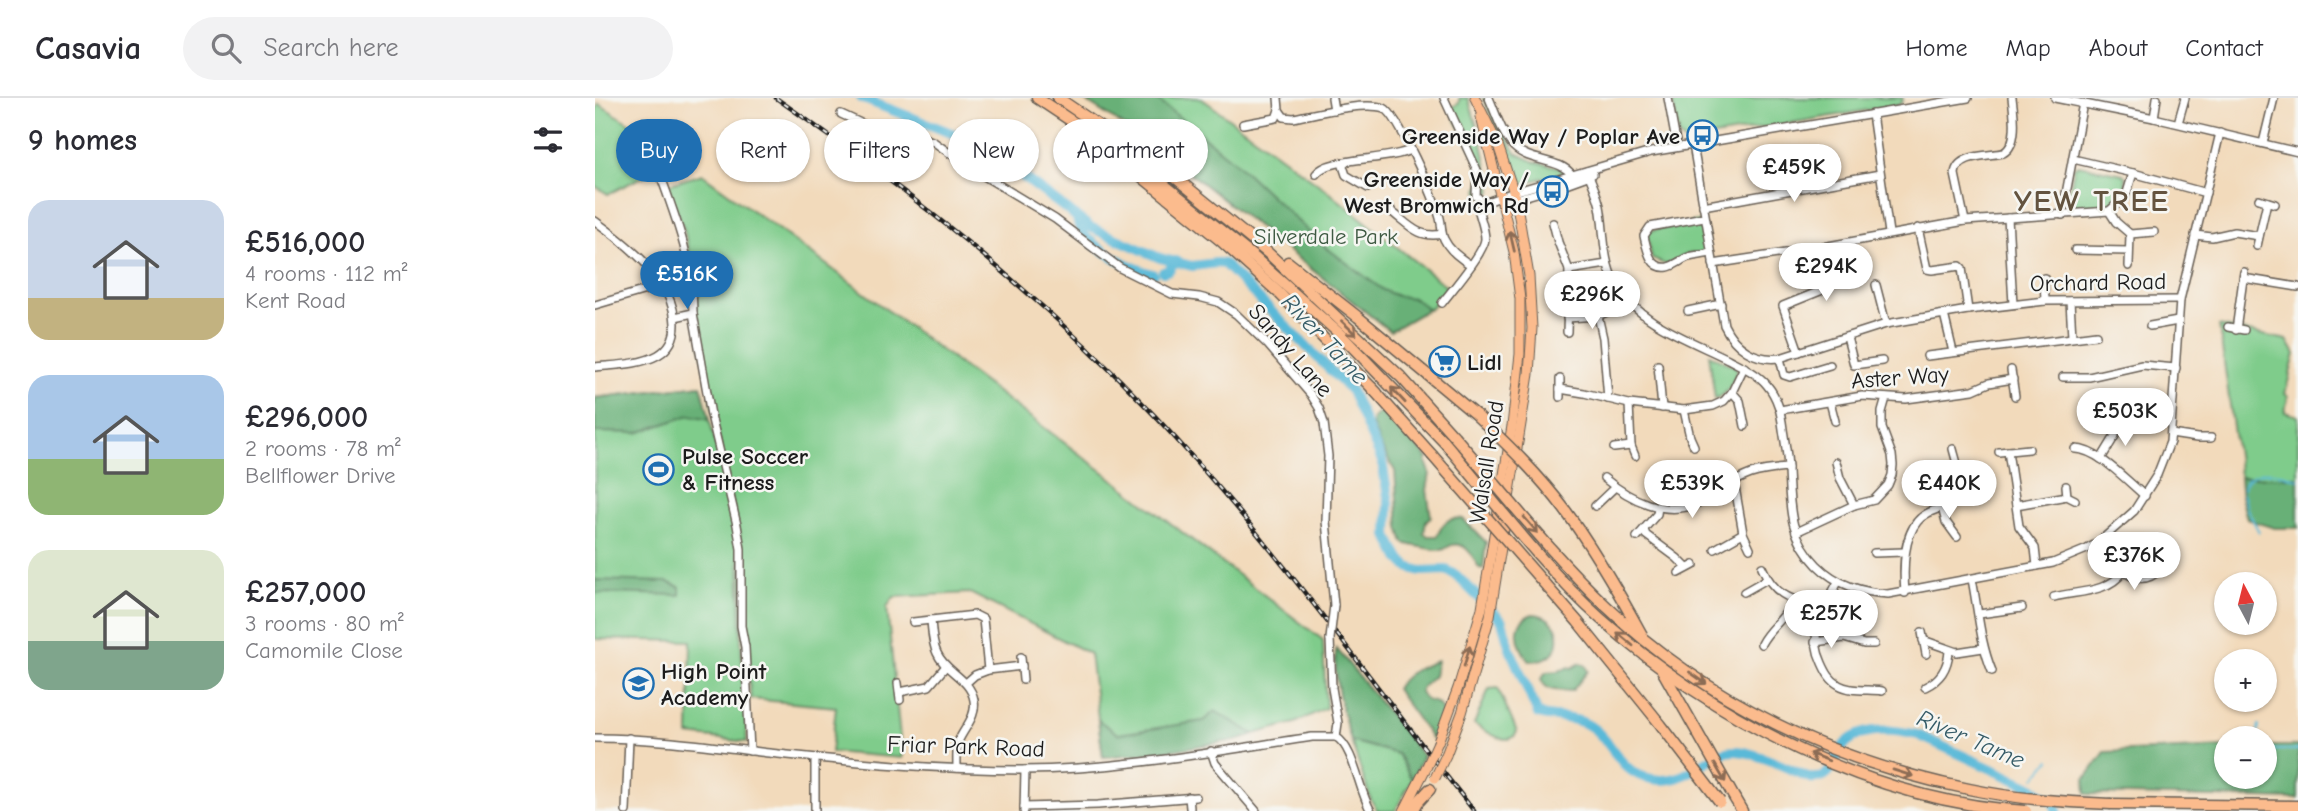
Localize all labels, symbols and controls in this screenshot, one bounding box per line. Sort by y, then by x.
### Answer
search box [183,17,673,80]
text: Casavia [35,29,141,67]
icon: search [207,29,245,67]
text: Search here [263,33,399,63]
text: Home [1906,34,1967,62]
text: Map [2005,34,2051,62]
text: About [2089,34,2147,62]
text: Contact [2185,34,2263,62]
chip: Buy [616,119,702,182]
chip: Rent [716,119,810,182]
chip: Filters [824,119,934,182]
chip: New [948,119,1039,182]
chip: Apartment [1053,119,1208,182]
bus stop icon: Greenside Way / Poplar Ave [1686,119,1720,153]
icon: filters [529,121,567,159]
text: 9 homes [28,123,137,158]
place label: Greenside Way / Poplar Ave [1402,123,1680,150]
pin: £459K [1745,144,1843,204]
text: £459K [1762,153,1826,180]
place label: Greenside Way / West Bromwich Rd [1344,166,1529,219]
bus stop icon: Greenside Way / West Bromwich Rd [1535,175,1569,209]
district label: YEW TREE [2014,184,2170,219]
park label: Silverdale Park [1254,223,1398,250]
text: £516,000 [245,225,365,260]
icon: home [84,228,168,312]
one-way arrow [1505,230,1518,253]
pin: £294K [1777,244,1875,303]
pin: £516K [638,252,736,311]
text: £294K [1795,252,1857,279]
text: 4 rooms · 112 m² [245,260,408,287]
text: £516K [656,260,718,287]
street label: Orchard Road [2030,268,2166,297]
pin: £296K [1543,272,1641,331]
text: £296K [1560,280,1624,307]
text: Kent Road [245,287,346,314]
water label: River Tame [1276,288,1374,390]
street label: Sandy Lane [1243,298,1338,402]
one-way arrow [1341,320,1358,337]
supermarket icon: Lidl [1427,345,1461,379]
place label: Lidl [1467,349,1502,376]
street label: Aster Way [1850,361,1950,394]
one-way arrow [1390,386,1406,404]
pin: £503K [2076,388,2174,448]
text: £503K [2093,397,2157,424]
street label: Walsall Road [1463,399,1510,525]
text: £296,000 [245,400,368,435]
icon: home [84,403,168,487]
text: 2 rooms · 78 m² [245,435,401,462]
place label: Pulse Soccer & Fitness [682,443,809,496]
sports icon: Pulse Soccer & Fitness [642,452,676,486]
pin: £539K [1643,460,1741,520]
pin: £440K [1900,460,1998,520]
text: Bellflower Drive [245,462,395,489]
text: £539K [1660,469,1724,496]
text: £440K [1918,469,1980,496]
one-way arrow [1523,515,1539,533]
pin: £376K [2085,532,2183,592]
text: £376K [2104,541,2164,568]
north arrow [2214,572,2277,635]
map controls [2214,572,2277,789]
text: £257,000 [245,575,366,610]
icon: home [84,578,168,662]
pin: £257K [1782,590,1880,650]
text: £257K [1800,599,1862,626]
text: 3 rooms · 80 m² [245,610,404,637]
one-way arrow [1616,631,1634,647]
text: Camomile Close [245,637,403,664]
one-way arrow [1462,645,1475,667]
button: + [2214,649,2277,712]
place label: High Point Academy [661,658,767,711]
school or university icon: High Point Academy [621,667,655,701]
one-way arrow [1688,671,1707,685]
water label: River Tame [1913,704,2029,774]
button: − [2214,726,2277,789]
street label: Friar Park Road [887,730,1045,763]
one-way arrow [1808,750,1830,763]
one-way arrow [1713,763,1727,783]
one-way arrow [1892,767,1914,780]

